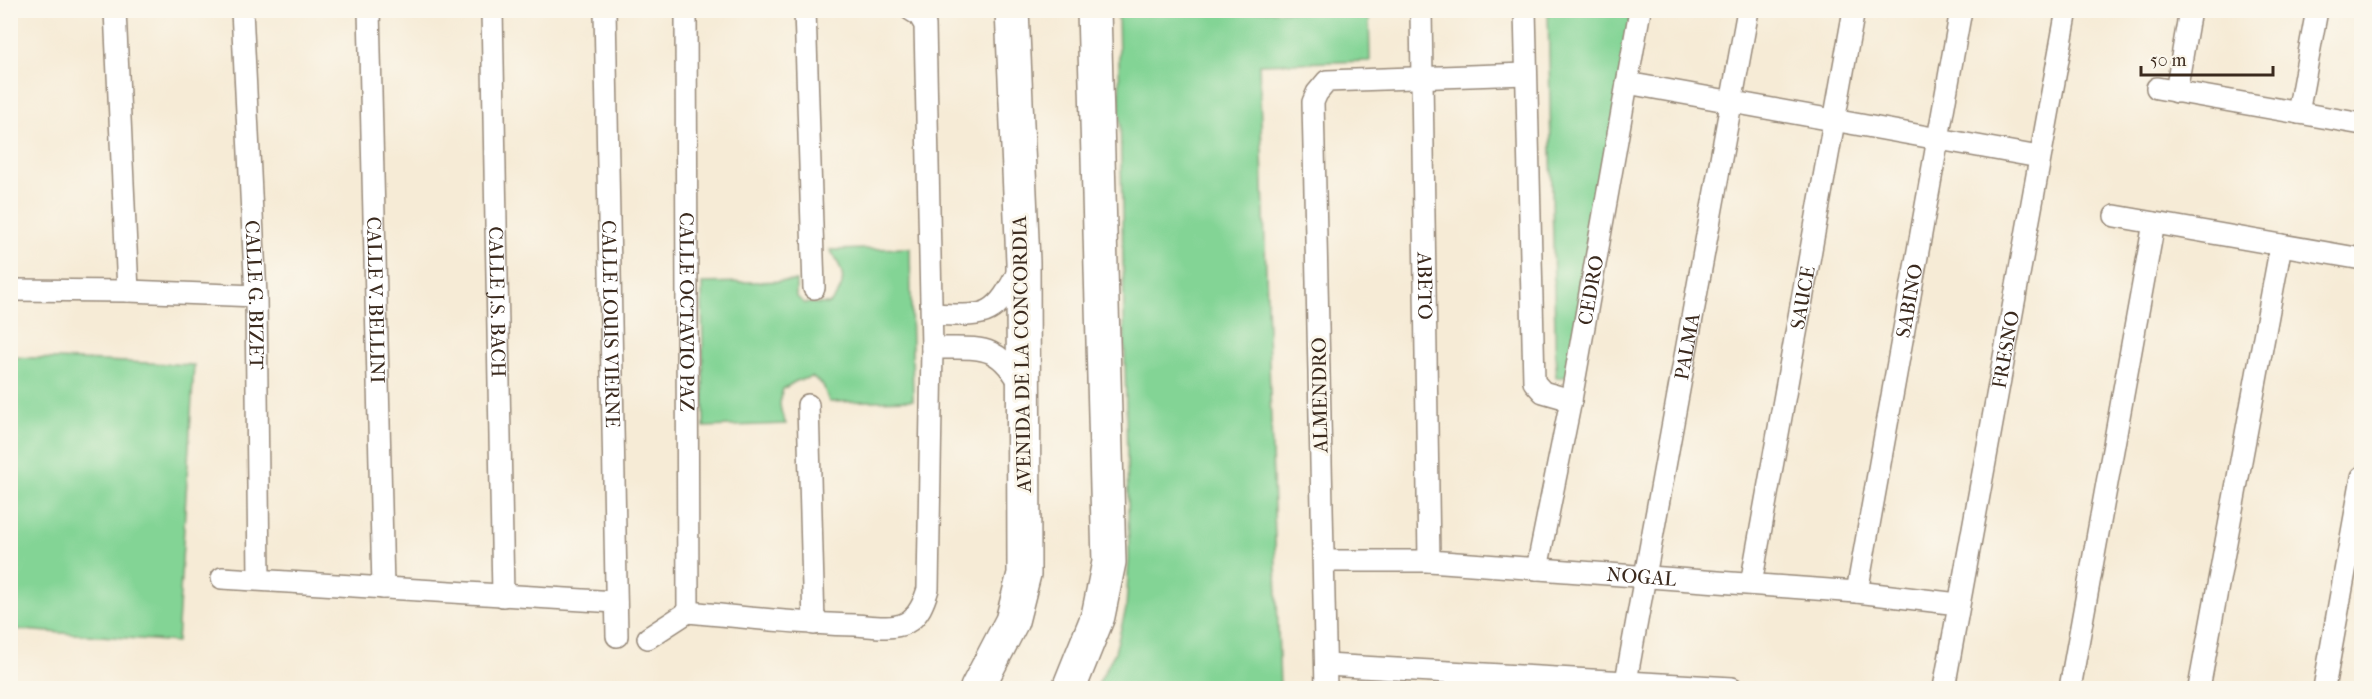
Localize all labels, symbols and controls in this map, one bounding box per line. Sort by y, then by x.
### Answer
scale bar [2141,39,2273,77]
text: 50 m [2150,50,2187,71]
street label: CALLE OCTAVIO PAZ [675,212,699,412]
street label: AVENIDA DE LA CONCORDIA [1008,215,1036,493]
street label: CALLE V. BELLINI [363,216,390,384]
street label: CALLE G. BIZET [241,220,268,370]
street label: CALLE LOUIS VIERNE [598,220,625,428]
street label: CALLE J.S. BACH [485,226,510,378]
street label: ABETO [1413,251,1437,320]
street label: CEDRO [1573,253,1608,327]
street label: SABINO [1891,262,1927,339]
street label: SAUCE [1785,264,1819,331]
street label: FRESNO [1987,309,2024,390]
street label: PALMA [1669,310,1704,382]
street label: ALMENDRO [1307,337,1333,454]
street label: NOGAL [1606,562,1677,590]

